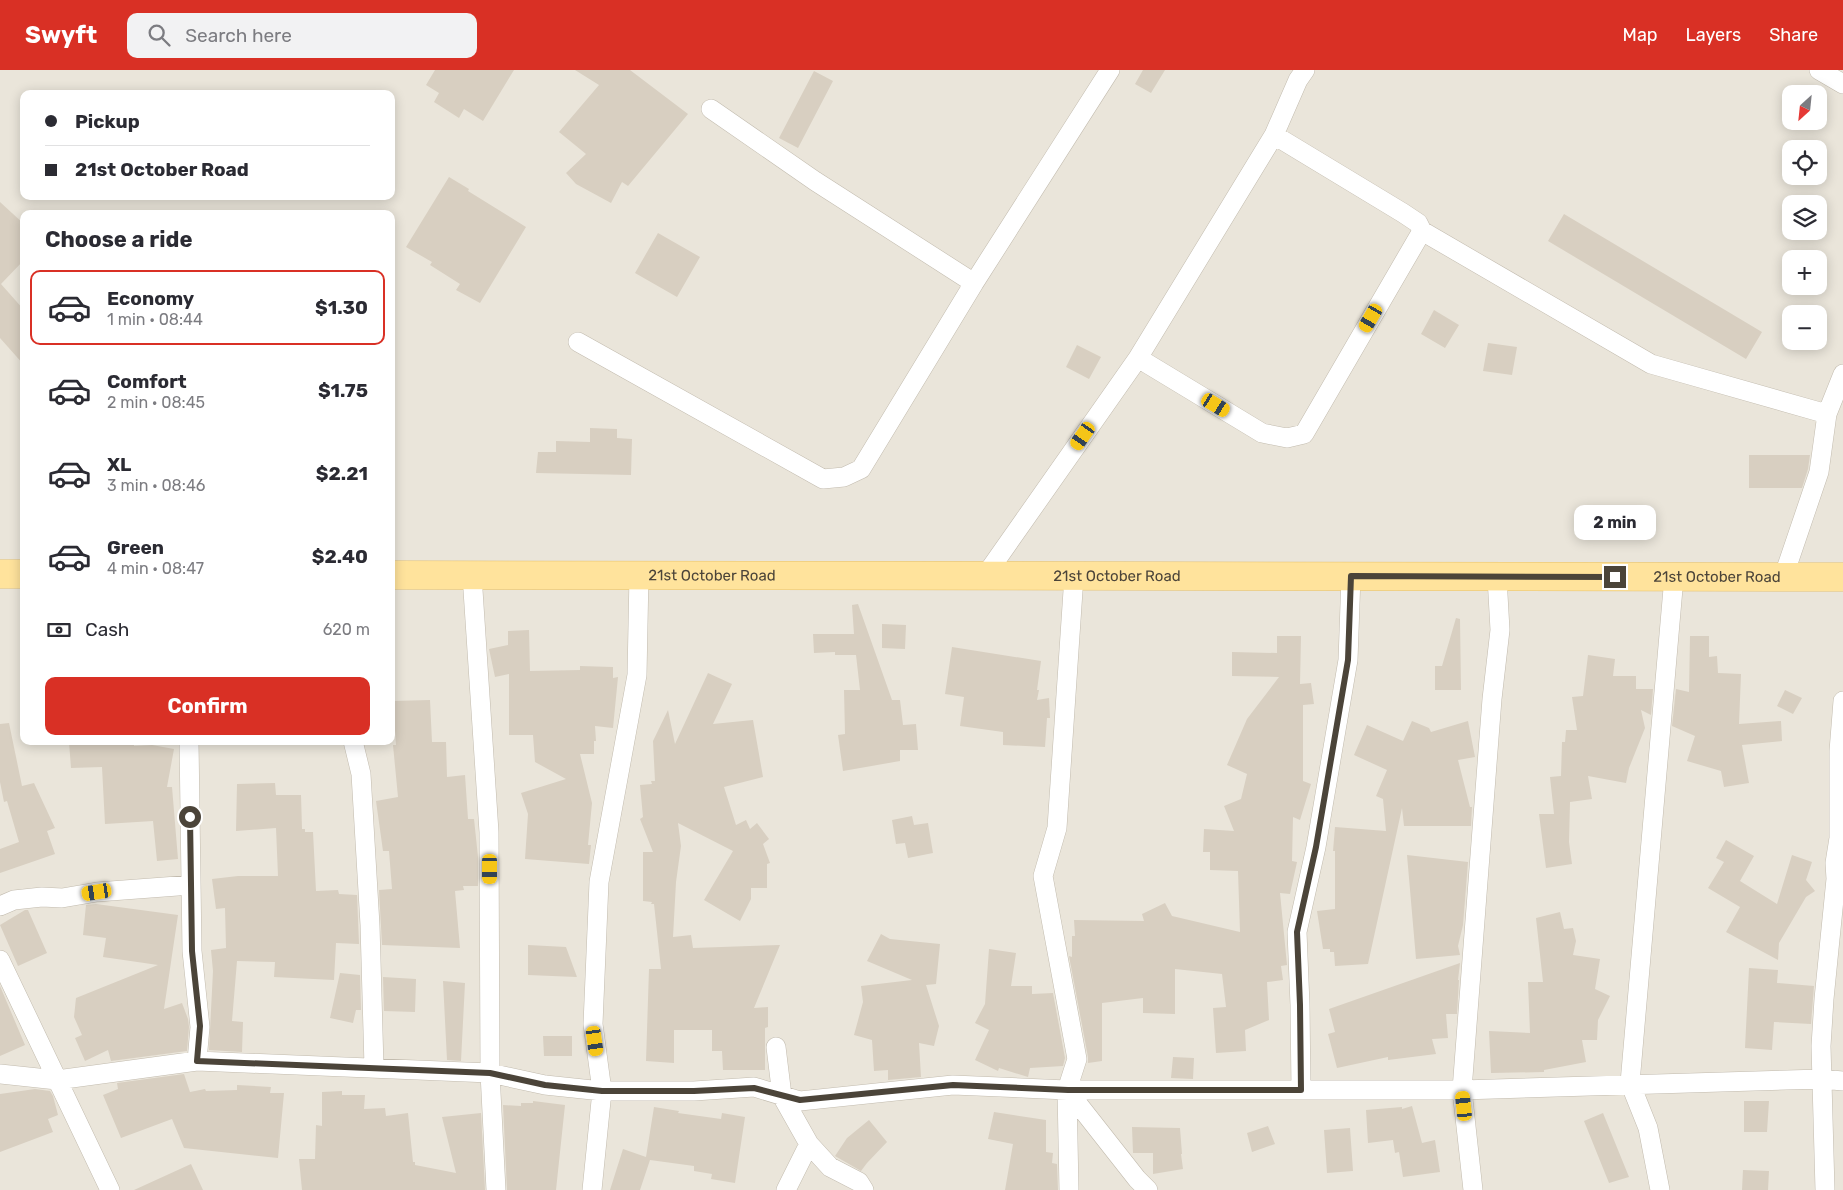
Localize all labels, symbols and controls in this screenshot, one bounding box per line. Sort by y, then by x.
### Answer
search box [127,13,477,58]
text: Swyft [25,21,97,49]
icon: search [145,21,173,49]
text: Search here [185,24,292,47]
text: Map [1623,24,1658,46]
text: Layers [1686,24,1741,46]
text: Share [1769,24,1818,46]
north arrow [1782,85,1828,130]
map controls [1782,85,1827,350]
text: Pickup [75,110,140,133]
button: locate [1782,140,1827,185]
text: 21st October Road [75,158,249,181]
button: layers [1782,195,1827,240]
text: Choose a ride [45,226,192,253]
button: + [1782,250,1827,295]
icon: car [47,285,92,330]
text: Economy [107,287,194,310]
text: $1.30 [315,296,368,319]
car [1357,301,1384,335]
button: − [1782,305,1827,350]
text: 1 min · 08:44 [107,310,203,329]
icon: car [47,368,92,413]
text: Comfort [107,370,187,393]
text: $1.75 [318,379,368,402]
car [1199,391,1232,419]
text: 2 min · 08:45 [107,393,205,412]
car [1068,419,1097,453]
icon: car [47,451,92,496]
text: XL [107,453,131,476]
text: $2.21 [316,462,368,485]
text: 3 min · 08:46 [107,476,205,495]
callout: 2 min [1574,504,1656,540]
text: 2 min [1593,513,1637,532]
icon: car [47,534,92,579]
text: Green [107,536,164,559]
text: $2.40 [312,545,368,568]
text: 4 min · 08:47 [107,559,204,578]
street label: 21st October Road [648,566,776,585]
route end [1604,566,1626,588]
street label: 21st October Road [1053,567,1181,585]
street label: 21st October Road [1653,568,1781,586]
icon: cash [45,616,73,644]
text: Cash [85,618,129,641]
text: 620 m [323,620,370,639]
button: Confirm [45,677,370,735]
route start [179,806,201,828]
car [482,854,497,884]
car [81,882,112,902]
car [585,1025,604,1057]
car [1454,1090,1473,1122]

